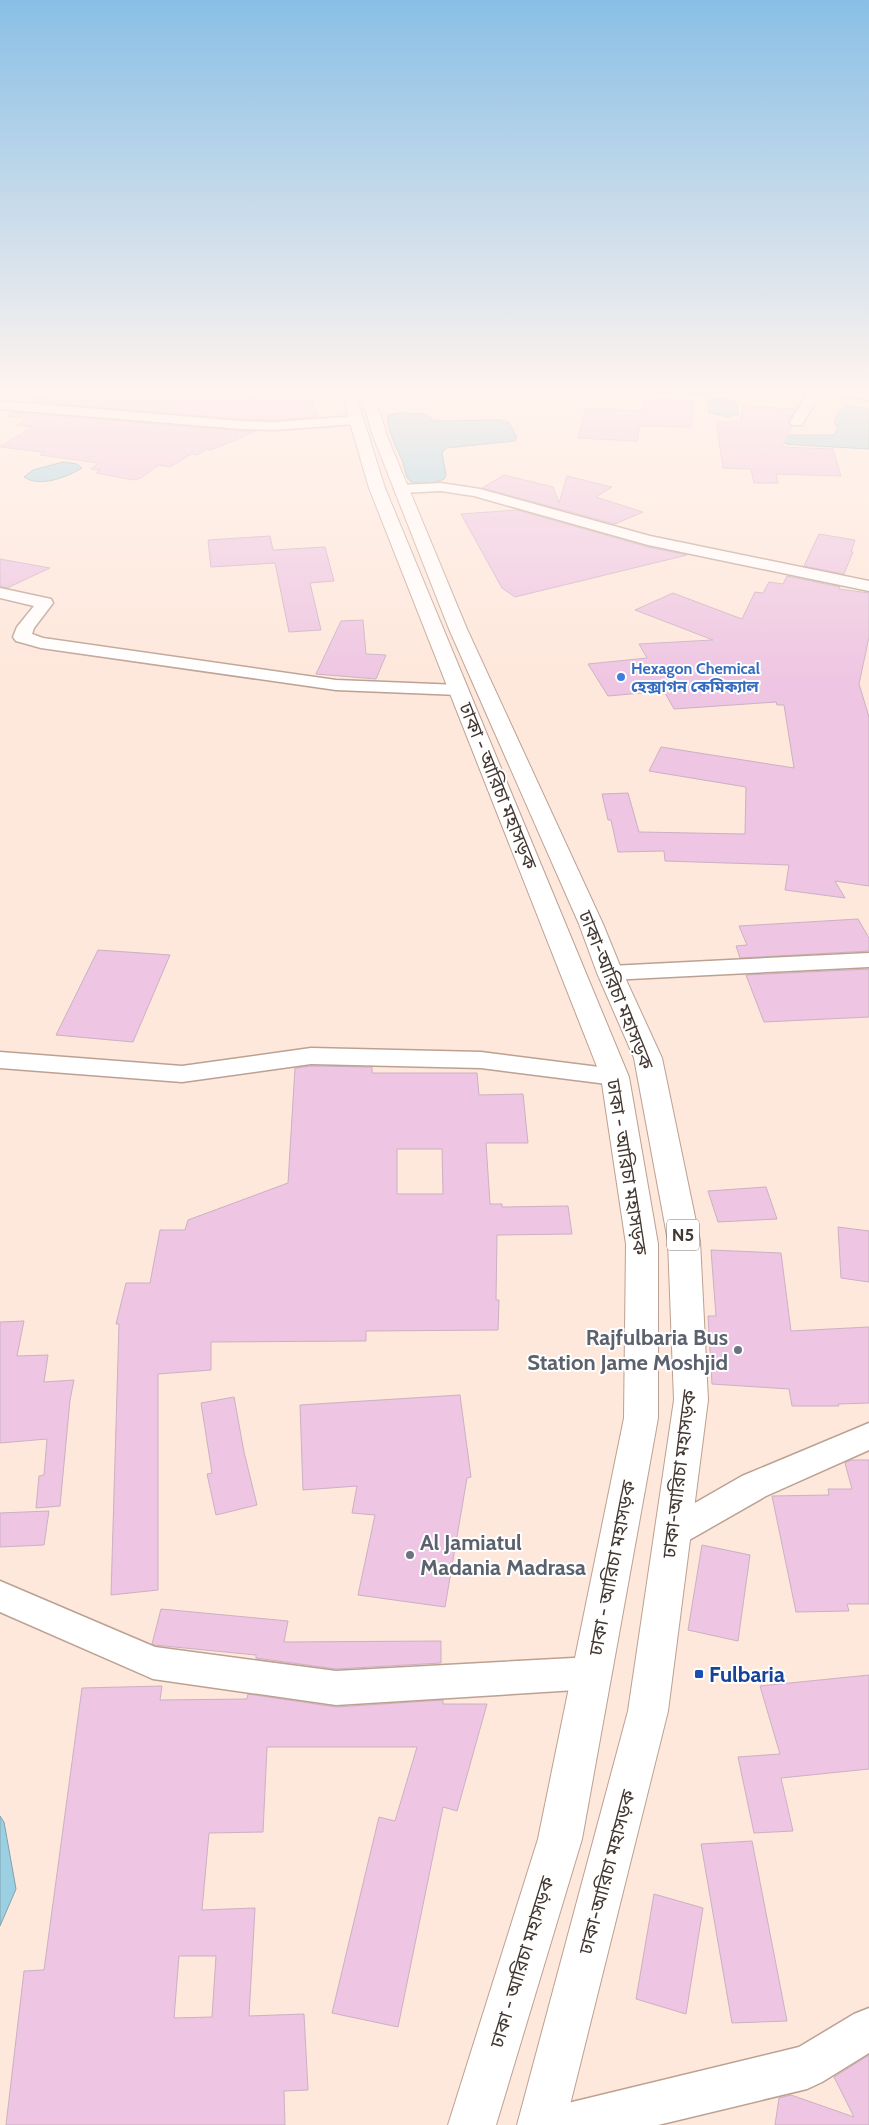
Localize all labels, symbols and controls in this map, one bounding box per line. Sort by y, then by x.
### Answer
place label: Hexagon Chemical হেক্সাগন কেমিক্যাল [631,659,760,696]
marker: Hexagon Chemical হেক্সাগন কেমিক্যাল [615,671,627,683]
street label: ঢাকা - আরিচা মহাসড়ক [454,698,542,873]
street label: ঢাকা-আরিচা মহাসড়ক [573,906,659,1073]
street label: ঢাকা - আরিচা মহাসড়ক [602,1076,652,1257]
road number: N5 [667,1220,699,1250]
place label: Rajfulbaria Bus Station Jame Moshjid [527,1324,728,1376]
marker: Rajfulbaria Bus Station Jame Moshjid [732,1344,744,1356]
street label: ঢাকা-আরিচা মহাসড়ক [657,1388,701,1560]
street label: ঢাকা - আরিচা মহাসড়ক [584,1478,640,1659]
place label: Al Jamiatul Madania Madrasa [420,1529,586,1581]
marker: Al Jamiatul Madania Madrasa [404,1549,416,1561]
place label: Fulbaria [709,1661,785,1688]
marker: Fulbaria [693,1668,705,1680]
street label: ঢাকা-আরিচা মহাসড়ক [574,1787,640,1958]
street label: ঢাকা - আরিচা মহাসড়ক [485,1873,559,2051]

